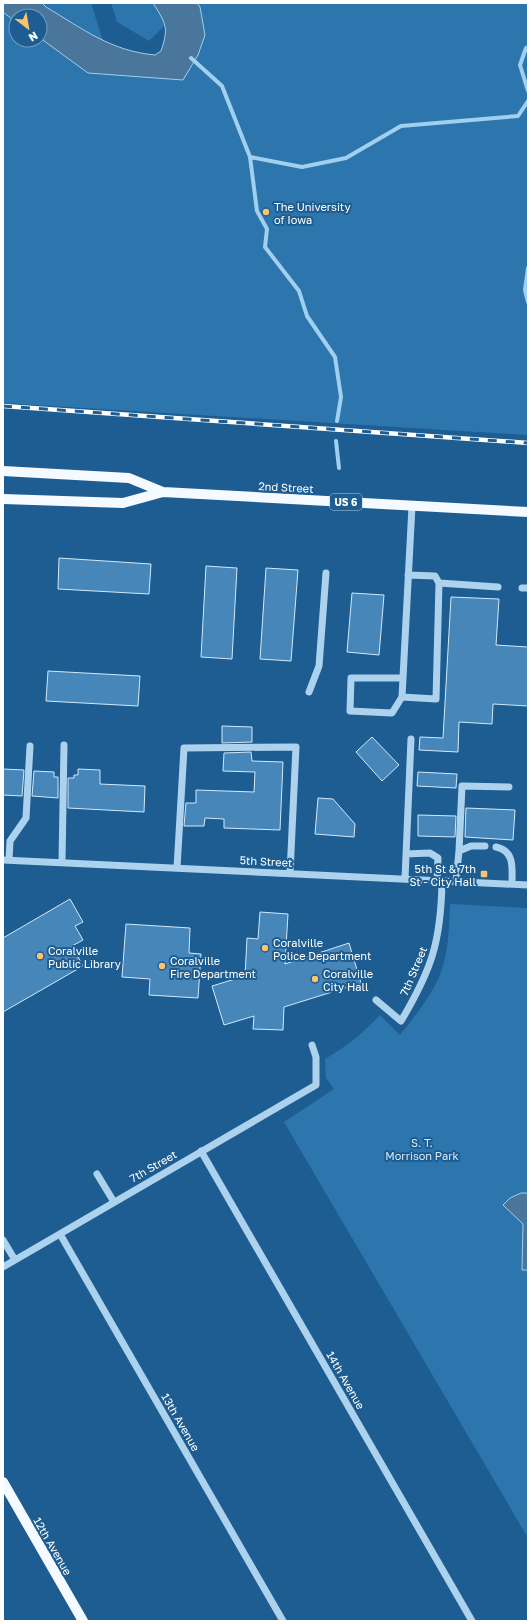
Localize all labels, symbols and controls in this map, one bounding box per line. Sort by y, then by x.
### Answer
north arrow [8,8,48,48]
text: N [26,29,40,45]
place label: The University of Iowa [274,200,351,226]
marker: The University of Iowa [261,207,271,217]
street label: 2nd Street [258,479,314,495]
road number: US 6 [330,494,362,510]
street label: 5th Street [239,853,293,869]
place label: 5th St & 7th St - City Hall [410,862,476,888]
marker: 5th St & 7th St - City Hall [479,869,489,879]
place label: Coralville Police Department [273,936,371,962]
marker: Coralville Police Department [260,943,270,953]
place label: Coralville Public Library [48,944,121,970]
street label: 7th Street [397,944,429,998]
marker: Coralville Public Library [35,951,45,961]
place label: Coralville Fire Department [170,954,256,980]
marker: Coralville Fire Department [157,961,167,971]
place label: Coralville City Hall [323,967,373,993]
marker: Coralville City Hall [310,974,320,984]
park label: S. T. Morrison Park [385,1136,459,1162]
street label: 7th Street [127,1147,179,1185]
street label: 14th Avenue [324,1349,368,1411]
street label: 13th Avenue [159,1391,203,1453]
street label: 12th Avenue [31,1515,75,1577]

